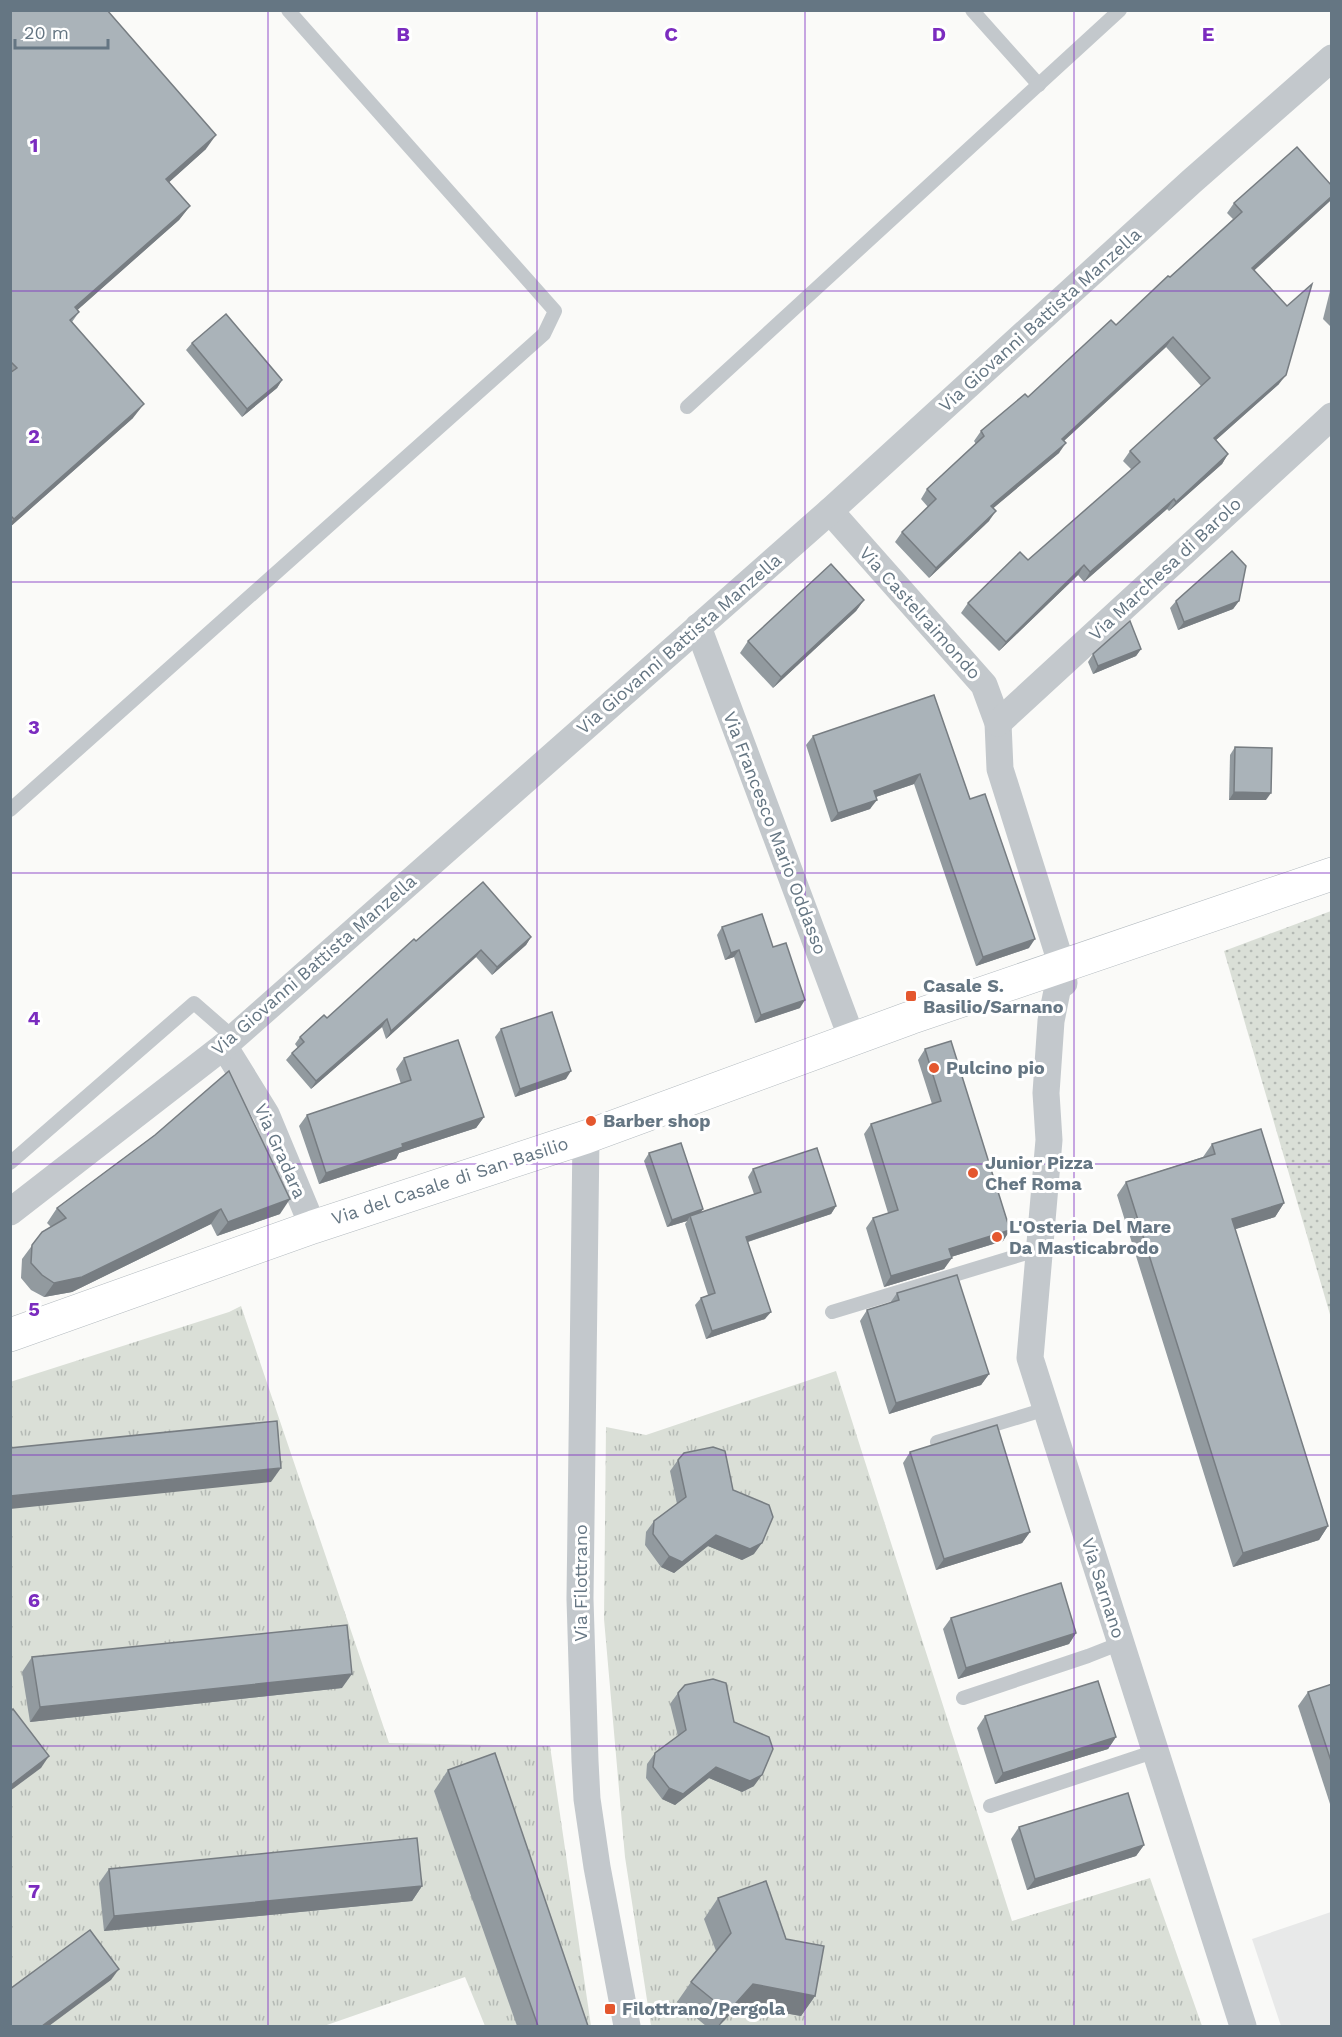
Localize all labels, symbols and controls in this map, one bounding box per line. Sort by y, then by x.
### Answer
scale bar [15,12,108,50]
text: 20 m [24,22,69,43]
text: B [396,22,410,46]
text: C [664,22,678,46]
text: D [932,22,946,46]
text: E [1202,22,1214,46]
text: 1 [30,133,38,157]
street label: Via Giovanni Battista Manzella [934,223,1145,416]
text: 2 [28,424,40,448]
street label: Via Marchesa di Barolo [1084,493,1245,645]
street label: Via Castelraimondo [855,542,985,683]
street label: Via Giovanni Battista Manzella [572,549,785,738]
street label: Via Francesco Mario Oddasso [719,708,832,957]
text: 3 [28,715,40,739]
street label: Via Giovanni Battista Manzella [207,870,420,1059]
place label: Casale S. Basilio/Sarnano [923,975,1064,1017]
marker: Casale S. Basilio/Sarnano [904,989,918,1003]
text: 4 [28,1006,41,1030]
place label: Pulcino pio [946,1057,1045,1078]
marker: Pulcino pio [927,1061,941,1075]
street label: Via Gradara [250,1100,311,1201]
place label: Barber shop [603,1110,711,1131]
marker: Barber shop [584,1114,598,1128]
street label: Via del Casale di San Basilio [329,1132,571,1229]
place label: Junior Pizza Chef Roma [985,1152,1094,1194]
marker: Junior Pizza Chef Roma [966,1166,980,1180]
place label: L'Osteria Del Mare Da Masticabrodo [1009,1216,1171,1258]
marker: L'Osteria Del Mare Da Masticabrodo [990,1230,1004,1244]
text: 5 [28,1297,40,1321]
street label: Via Filottrano [570,1524,591,1642]
street label: Via Sarnano [1077,1535,1130,1641]
text: 6 [28,1588,40,1612]
text: 7 [28,1879,40,1903]
place label: Filottrano/Pergola [622,1998,786,2019]
marker: Filottrano/Pergola [603,2002,617,2016]

